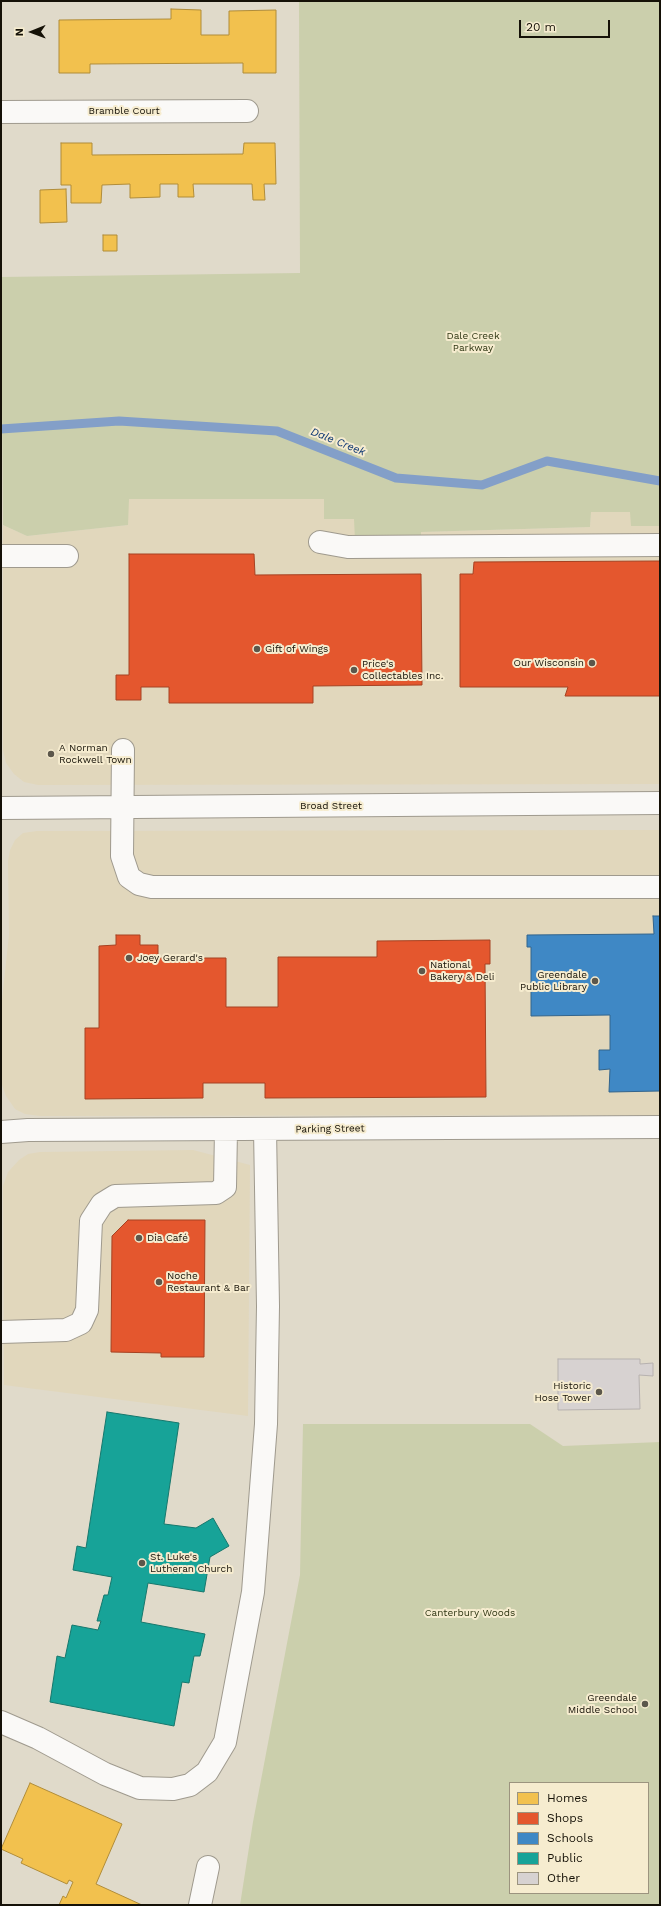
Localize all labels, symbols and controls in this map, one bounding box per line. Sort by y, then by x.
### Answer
north arrow [12,12,52,52]
scale bar [521,12,612,38]
text: 20 m [526,20,556,34]
text: N [13,28,26,36]
street label: Bramble Court [88,105,160,117]
park label: Dale Creek Parkway [446,330,500,354]
water label: Dale Creek [309,425,367,459]
place label: Gift of Wings [265,643,328,655]
marker: Gift of Wings [252,644,262,654]
place label: Our Wisconsin [513,657,584,669]
place label: Price's Collectables Inc. [362,658,443,682]
marker: Our Wisconsin [587,658,597,668]
marker: Price's Collectables Inc. [349,665,359,675]
place label: A Norman Rockwell Town [59,742,132,766]
marker: A Norman Rockwell Town [46,749,56,759]
street label: Broad Street [300,800,362,812]
place label: Joey Gerard's [137,952,203,964]
marker: Joey Gerard's [124,953,134,963]
place label: National Bakery & Deli [430,959,494,982]
marker: National Bakery & Deli [417,966,427,976]
place label: Greendale Public Library [520,969,587,992]
marker: Greendale Public Library [590,976,600,986]
street label: Parking Street [295,1122,365,1136]
place label: Dia Café [147,1232,188,1244]
marker: Dia Café [134,1233,144,1243]
place label: Noche Restaurant & Bar [167,1270,250,1294]
marker: Noche Restaurant & Bar [154,1277,164,1287]
place label: Historic Hose Tower [534,1380,591,1404]
marker: Historic Hose Tower [594,1387,604,1397]
place label: St. Luke's Lutheran Church [150,1551,232,1574]
marker: St. Luke's Lutheran Church [137,1558,147,1568]
park label: Canterbury Woods [425,1607,515,1619]
place label: Greendale Middle School [568,1692,637,1716]
marker: Greendale Middle School [640,1699,650,1709]
legend [509,1782,649,1894]
text: Homes [547,1791,588,1805]
text: Shops [547,1811,583,1825]
text: Schools [547,1831,593,1845]
text: Public [547,1851,583,1865]
text: Other [547,1871,580,1885]

